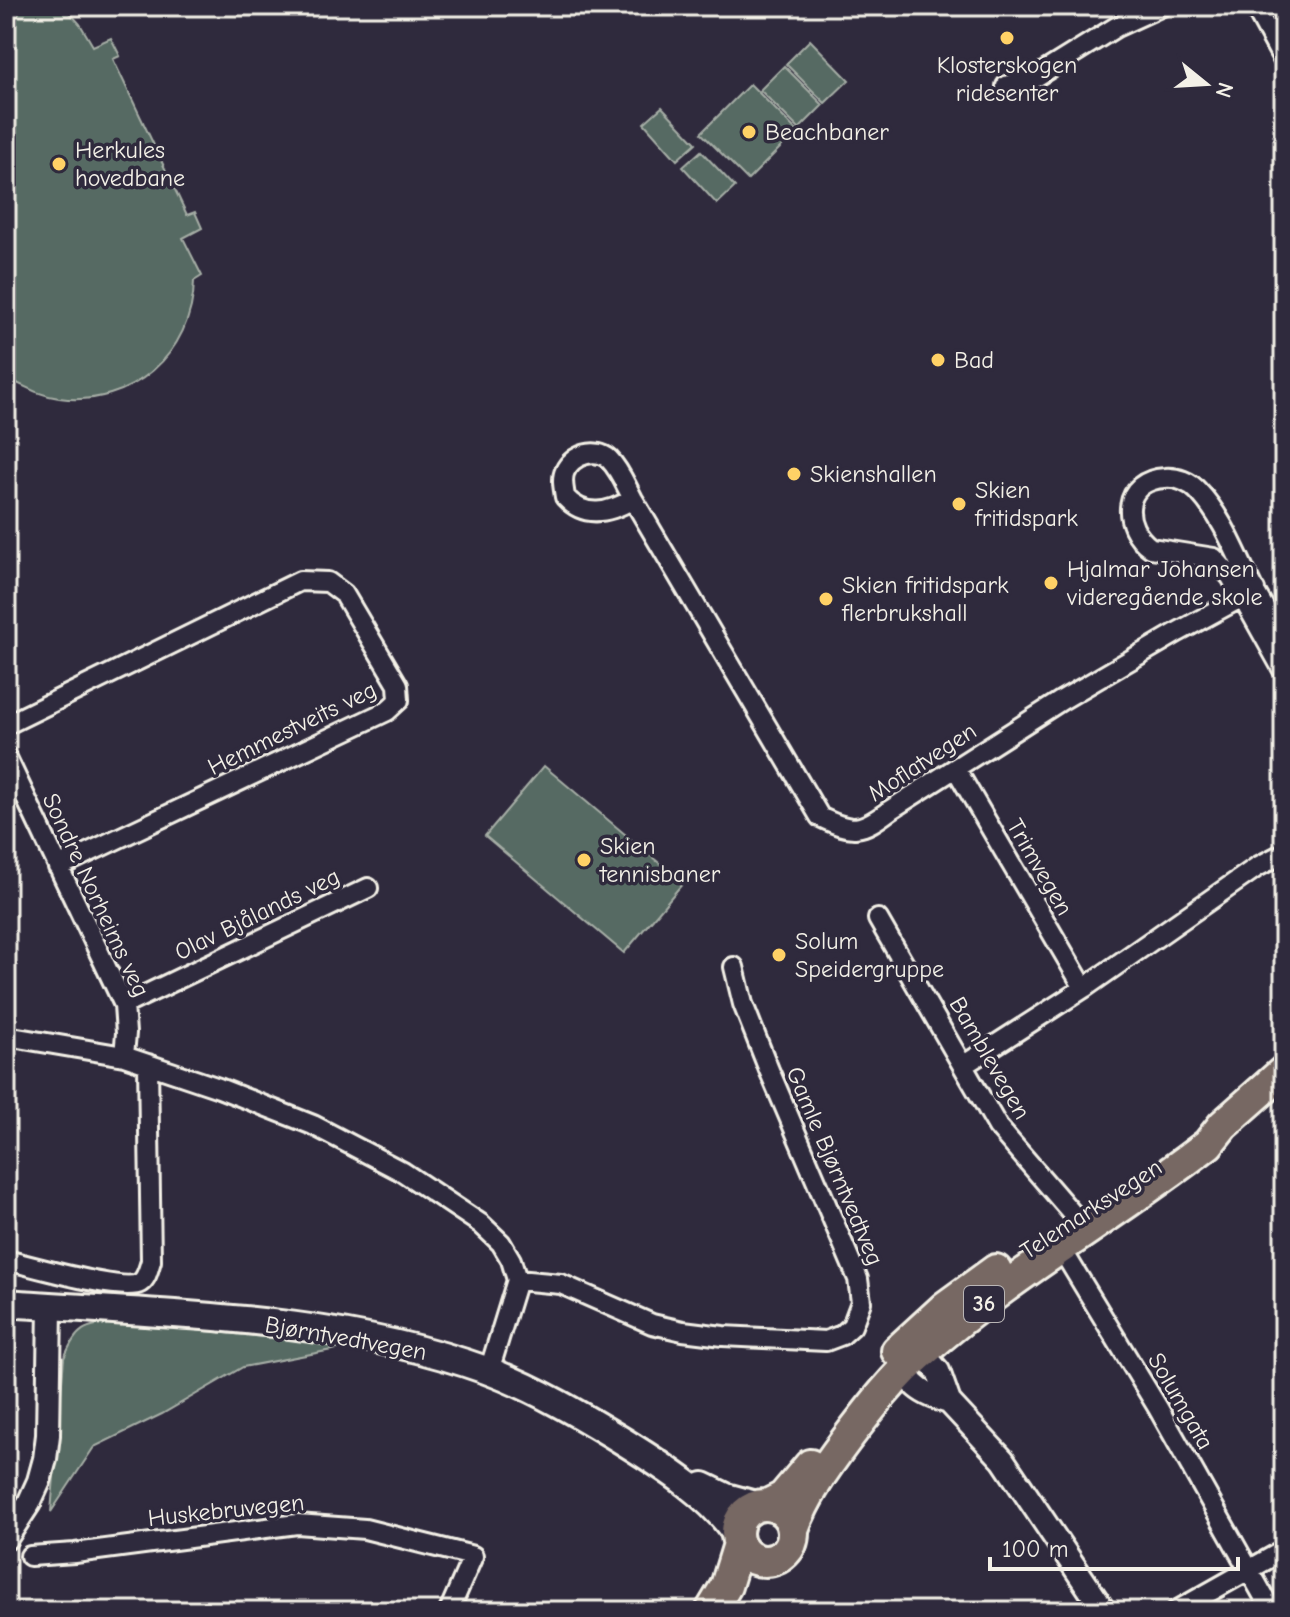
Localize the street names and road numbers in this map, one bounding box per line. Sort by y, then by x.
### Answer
street label: Hemmestveits veg [203,675,381,781]
street label: Moflatvegen [863,717,981,807]
street label: Sondre Norheims veg [36,789,156,1001]
street label: Trimvegen [1001,814,1079,920]
street label: Olav Bjålands veg [170,862,344,966]
street label: Bamblevegen [944,992,1036,1124]
street label: Gamle Bjørntvedtveg [780,1062,890,1270]
street label: Telemarksvegen [1015,1153,1167,1265]
road number: 36 [964,1286,1004,1322]
street label: Bjørntvedtvegen [263,1310,429,1366]
street label: Solumgata [1142,1348,1220,1454]
street label: Huskebruvegen [146,1488,306,1532]

